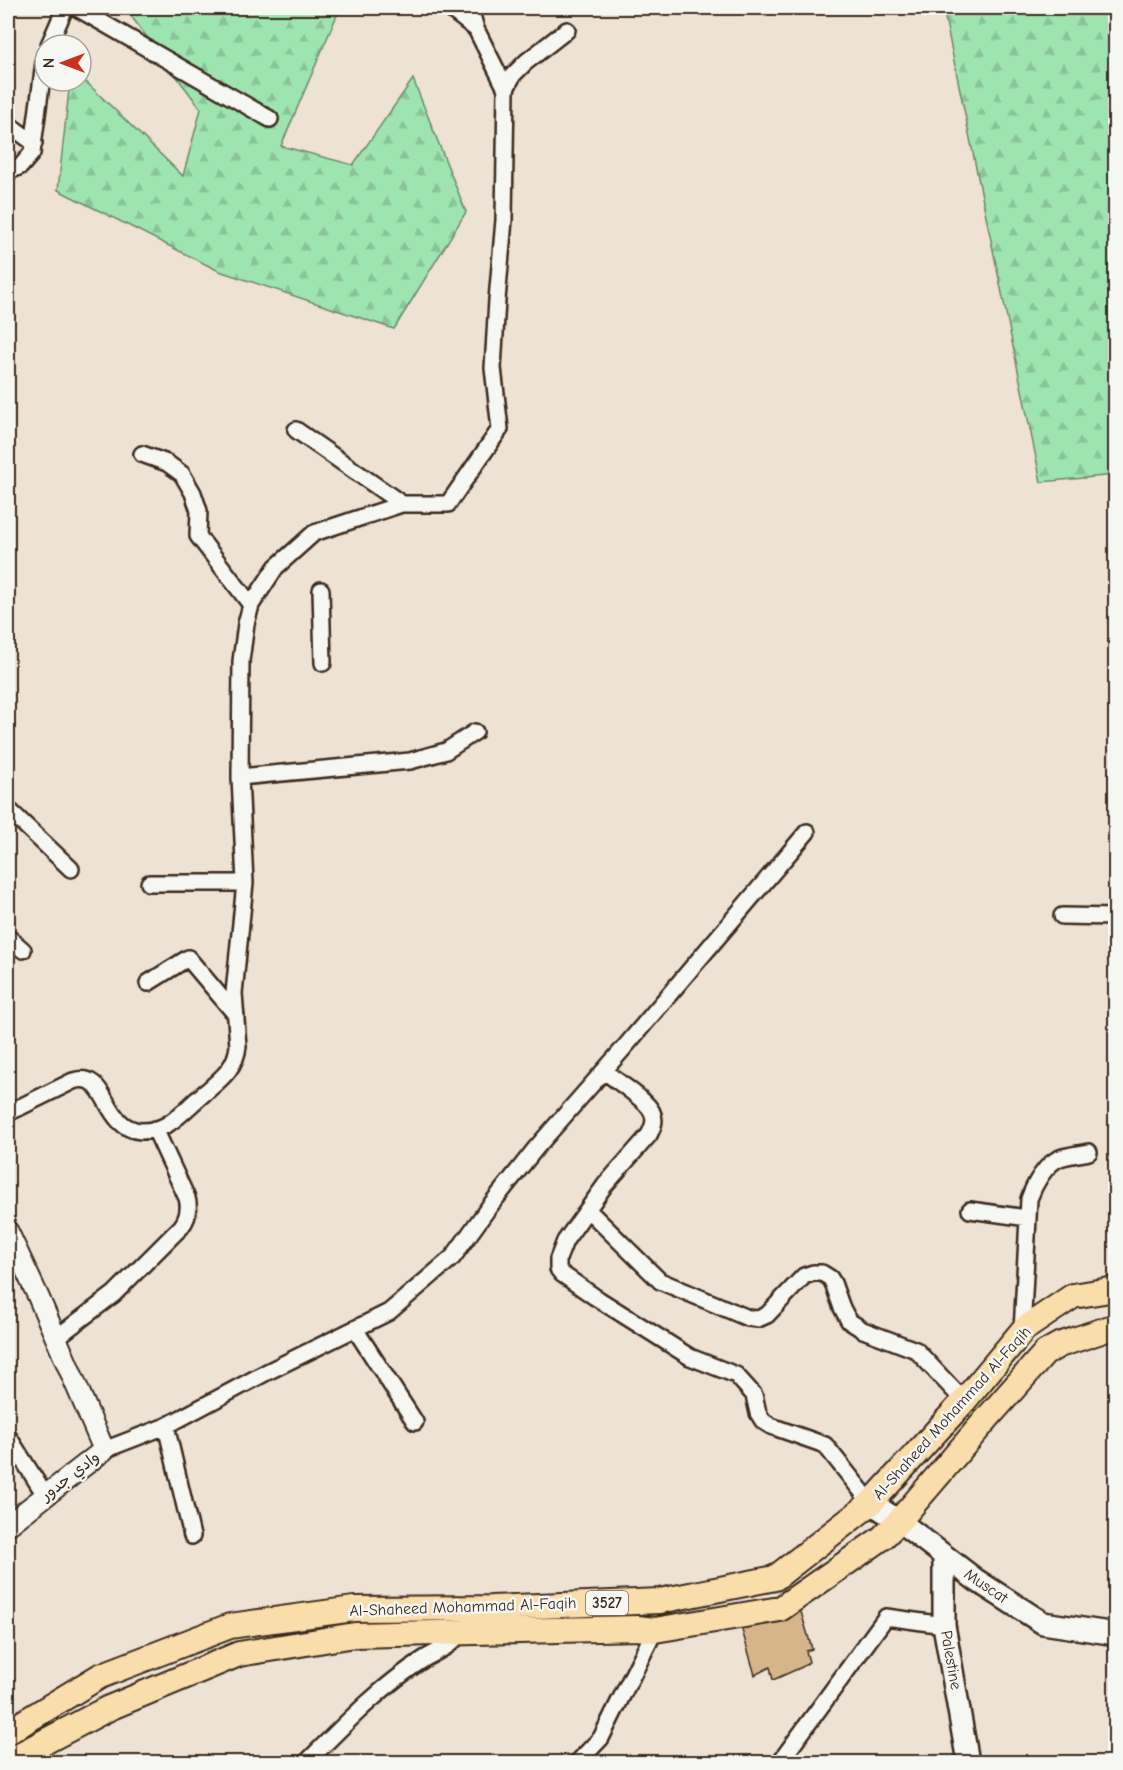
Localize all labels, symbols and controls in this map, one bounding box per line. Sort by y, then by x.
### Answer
north arrow [33,33,93,93]
text: N [40,58,58,68]
street label: Al-Shaheed Mohammad Al-Faqih [869,1323,1035,1503]
street label: وادي جدور [36,1448,104,1507]
street label: Muscat [961,1565,1012,1607]
road number: 3527 [586,1591,628,1615]
street label: Al-Shaheed Mohammad Al-Faqih [349,1594,577,1620]
street label: Palestine [937,1629,965,1691]

